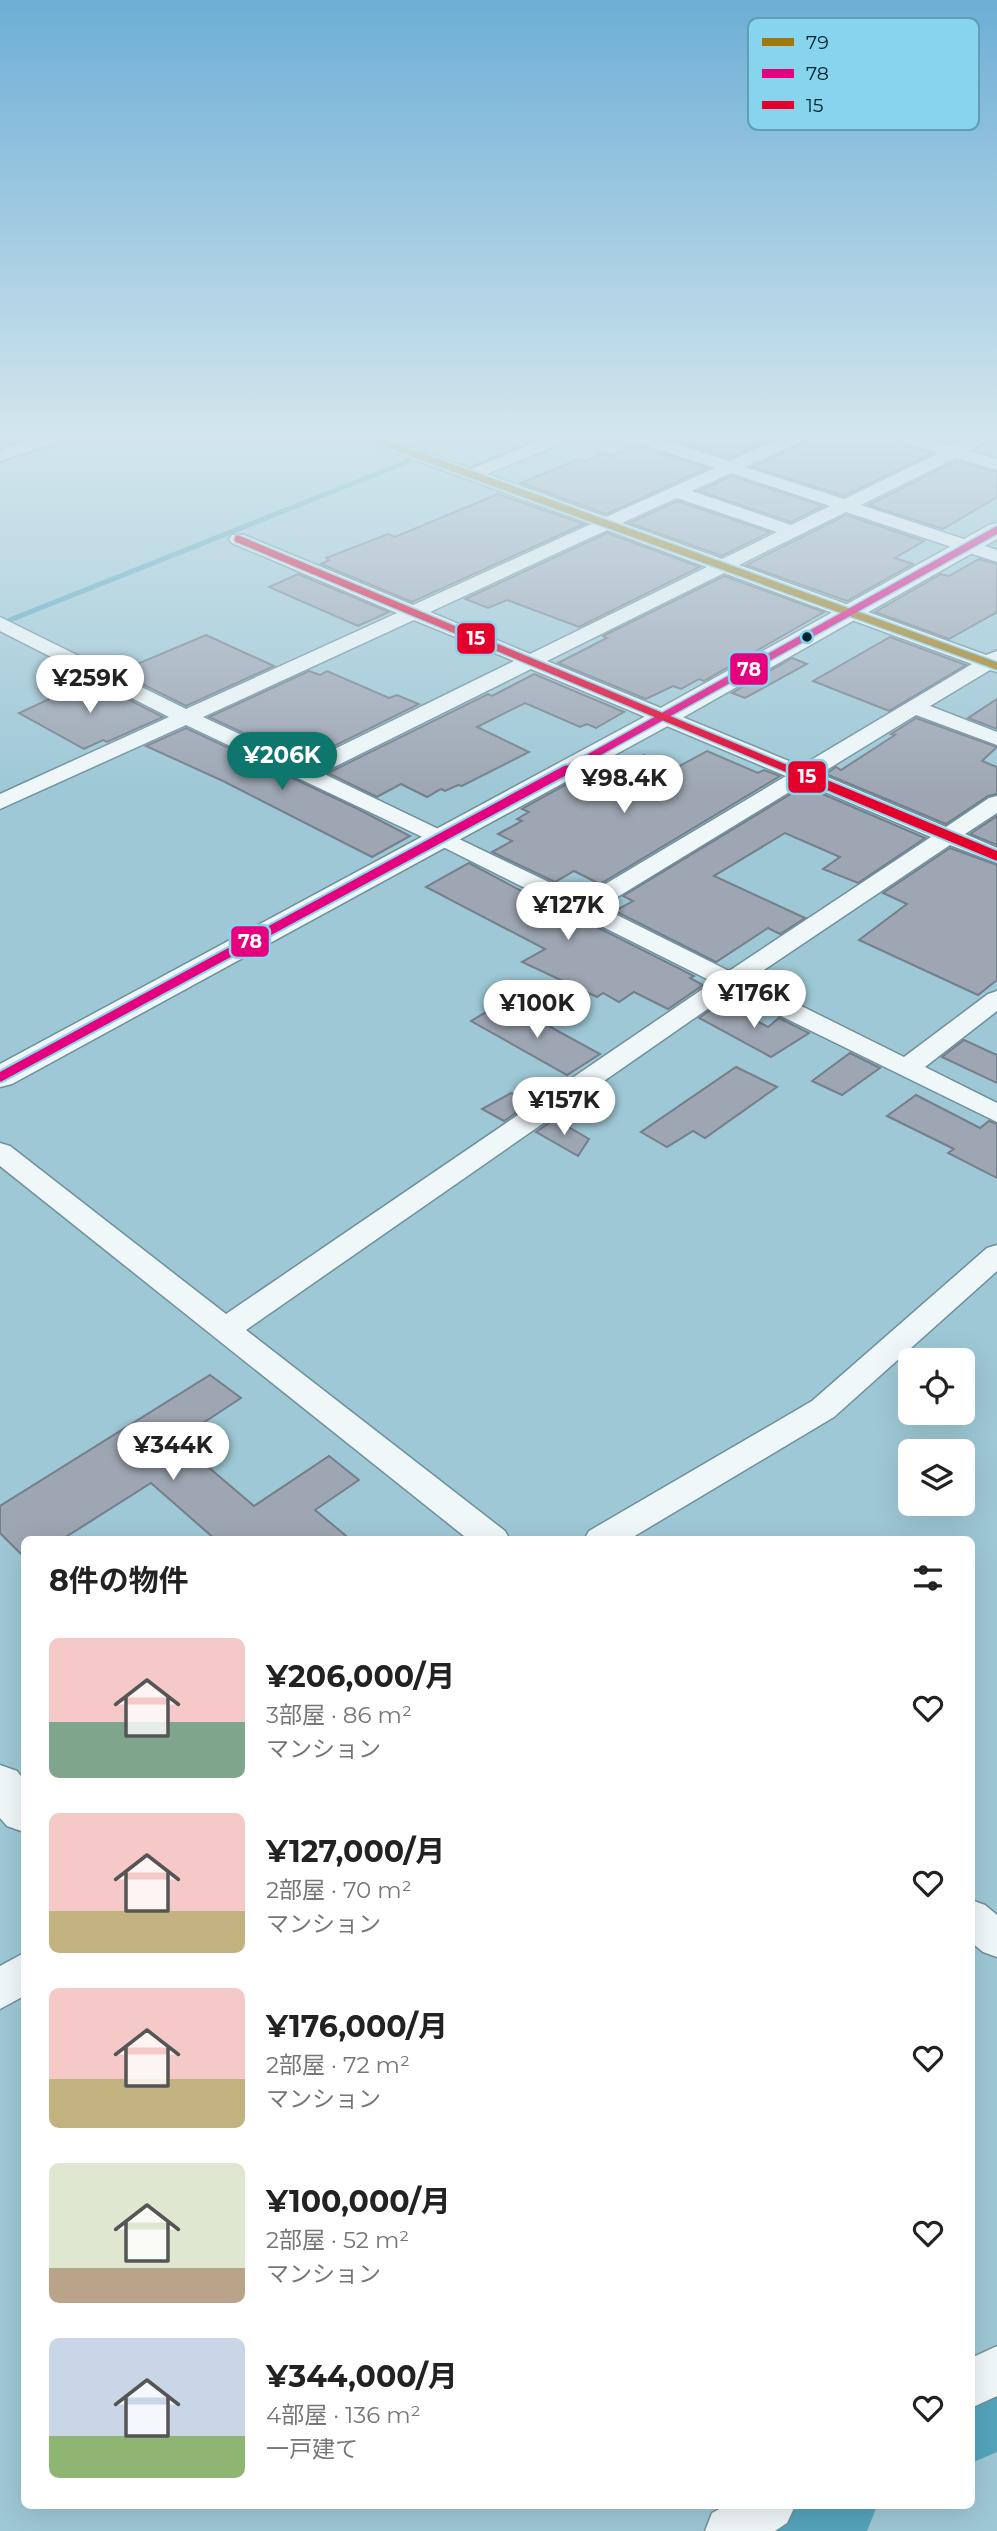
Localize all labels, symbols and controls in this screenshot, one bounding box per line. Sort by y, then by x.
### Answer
legend [748,18,979,130]
text: 79 [806,31,829,54]
text: 78 [806,62,829,85]
text: 15 [806,94,824,117]
line badge: 15 [456,622,496,655]
text: 15 [467,627,485,650]
unlabelled marker [800,630,814,644]
line badge: 78 [729,652,769,686]
pin: ¥259K [41,656,139,715]
text: 78 [737,658,761,681]
text: ¥259K [52,664,128,692]
pin: ¥206K [233,732,331,792]
text: ¥206K [243,741,321,769]
pin: ¥98.4K [567,756,681,815]
line badge: 15 [787,760,827,794]
text: ¥98.4K [581,764,667,792]
text: 15 [798,765,816,788]
pin: ¥127K [519,883,617,942]
text: ¥127K [532,891,604,919]
line badge: 78 [230,925,270,958]
text: 78 [238,930,262,953]
pin: ¥176K [705,970,803,1030]
text: ¥176K [718,979,790,1007]
pin: ¥100K [488,981,586,1040]
text: ¥100K [500,989,574,1017]
pin: ¥157K [515,1078,613,1137]
text: ¥157K [528,1086,600,1114]
map controls [898,1348,975,1516]
button: locate [898,1348,975,1425]
pin: ¥344K [124,1422,222,1482]
text: ¥344K [133,1431,213,1459]
button: layers [898,1439,975,1516]
icon: filters [909,1559,947,1597]
text: 8件の物件 [49,1562,189,1599]
text: ¥206,000/月 [266,1658,455,1695]
icon: home [105,1666,189,1750]
icon: heart [909,1689,947,1727]
text: 3部屋 · 86 m² [266,1701,412,1729]
text: マンション [266,1735,381,1763]
text: ¥127,000/月 [266,1833,445,1870]
icon: home [105,1841,189,1925]
icon: heart [909,1864,947,1902]
text: 2部屋 · 70 m² [266,1876,412,1904]
text: マンション [266,1910,381,1938]
text: ¥176,000/月 [266,2008,448,2045]
icon: home [105,2016,189,2100]
icon: heart [909,2039,947,2077]
text: 2部屋 · 72 m² [266,2051,410,2079]
text: マンション [266,2085,381,2113]
text: ¥100,000/月 [266,2183,451,2220]
icon: home [105,2191,189,2275]
icon: heart [909,2214,947,2252]
text: 2部屋 · 52 m² [266,2226,409,2254]
text: マンション [266,2260,381,2288]
text: ¥344,000/月 [266,2358,458,2395]
icon: home [105,2366,189,2450]
icon: heart [909,2389,947,2427]
text: 4部屋 · 136 m² [266,2401,421,2429]
text: 一戸建て [266,2435,358,2463]

